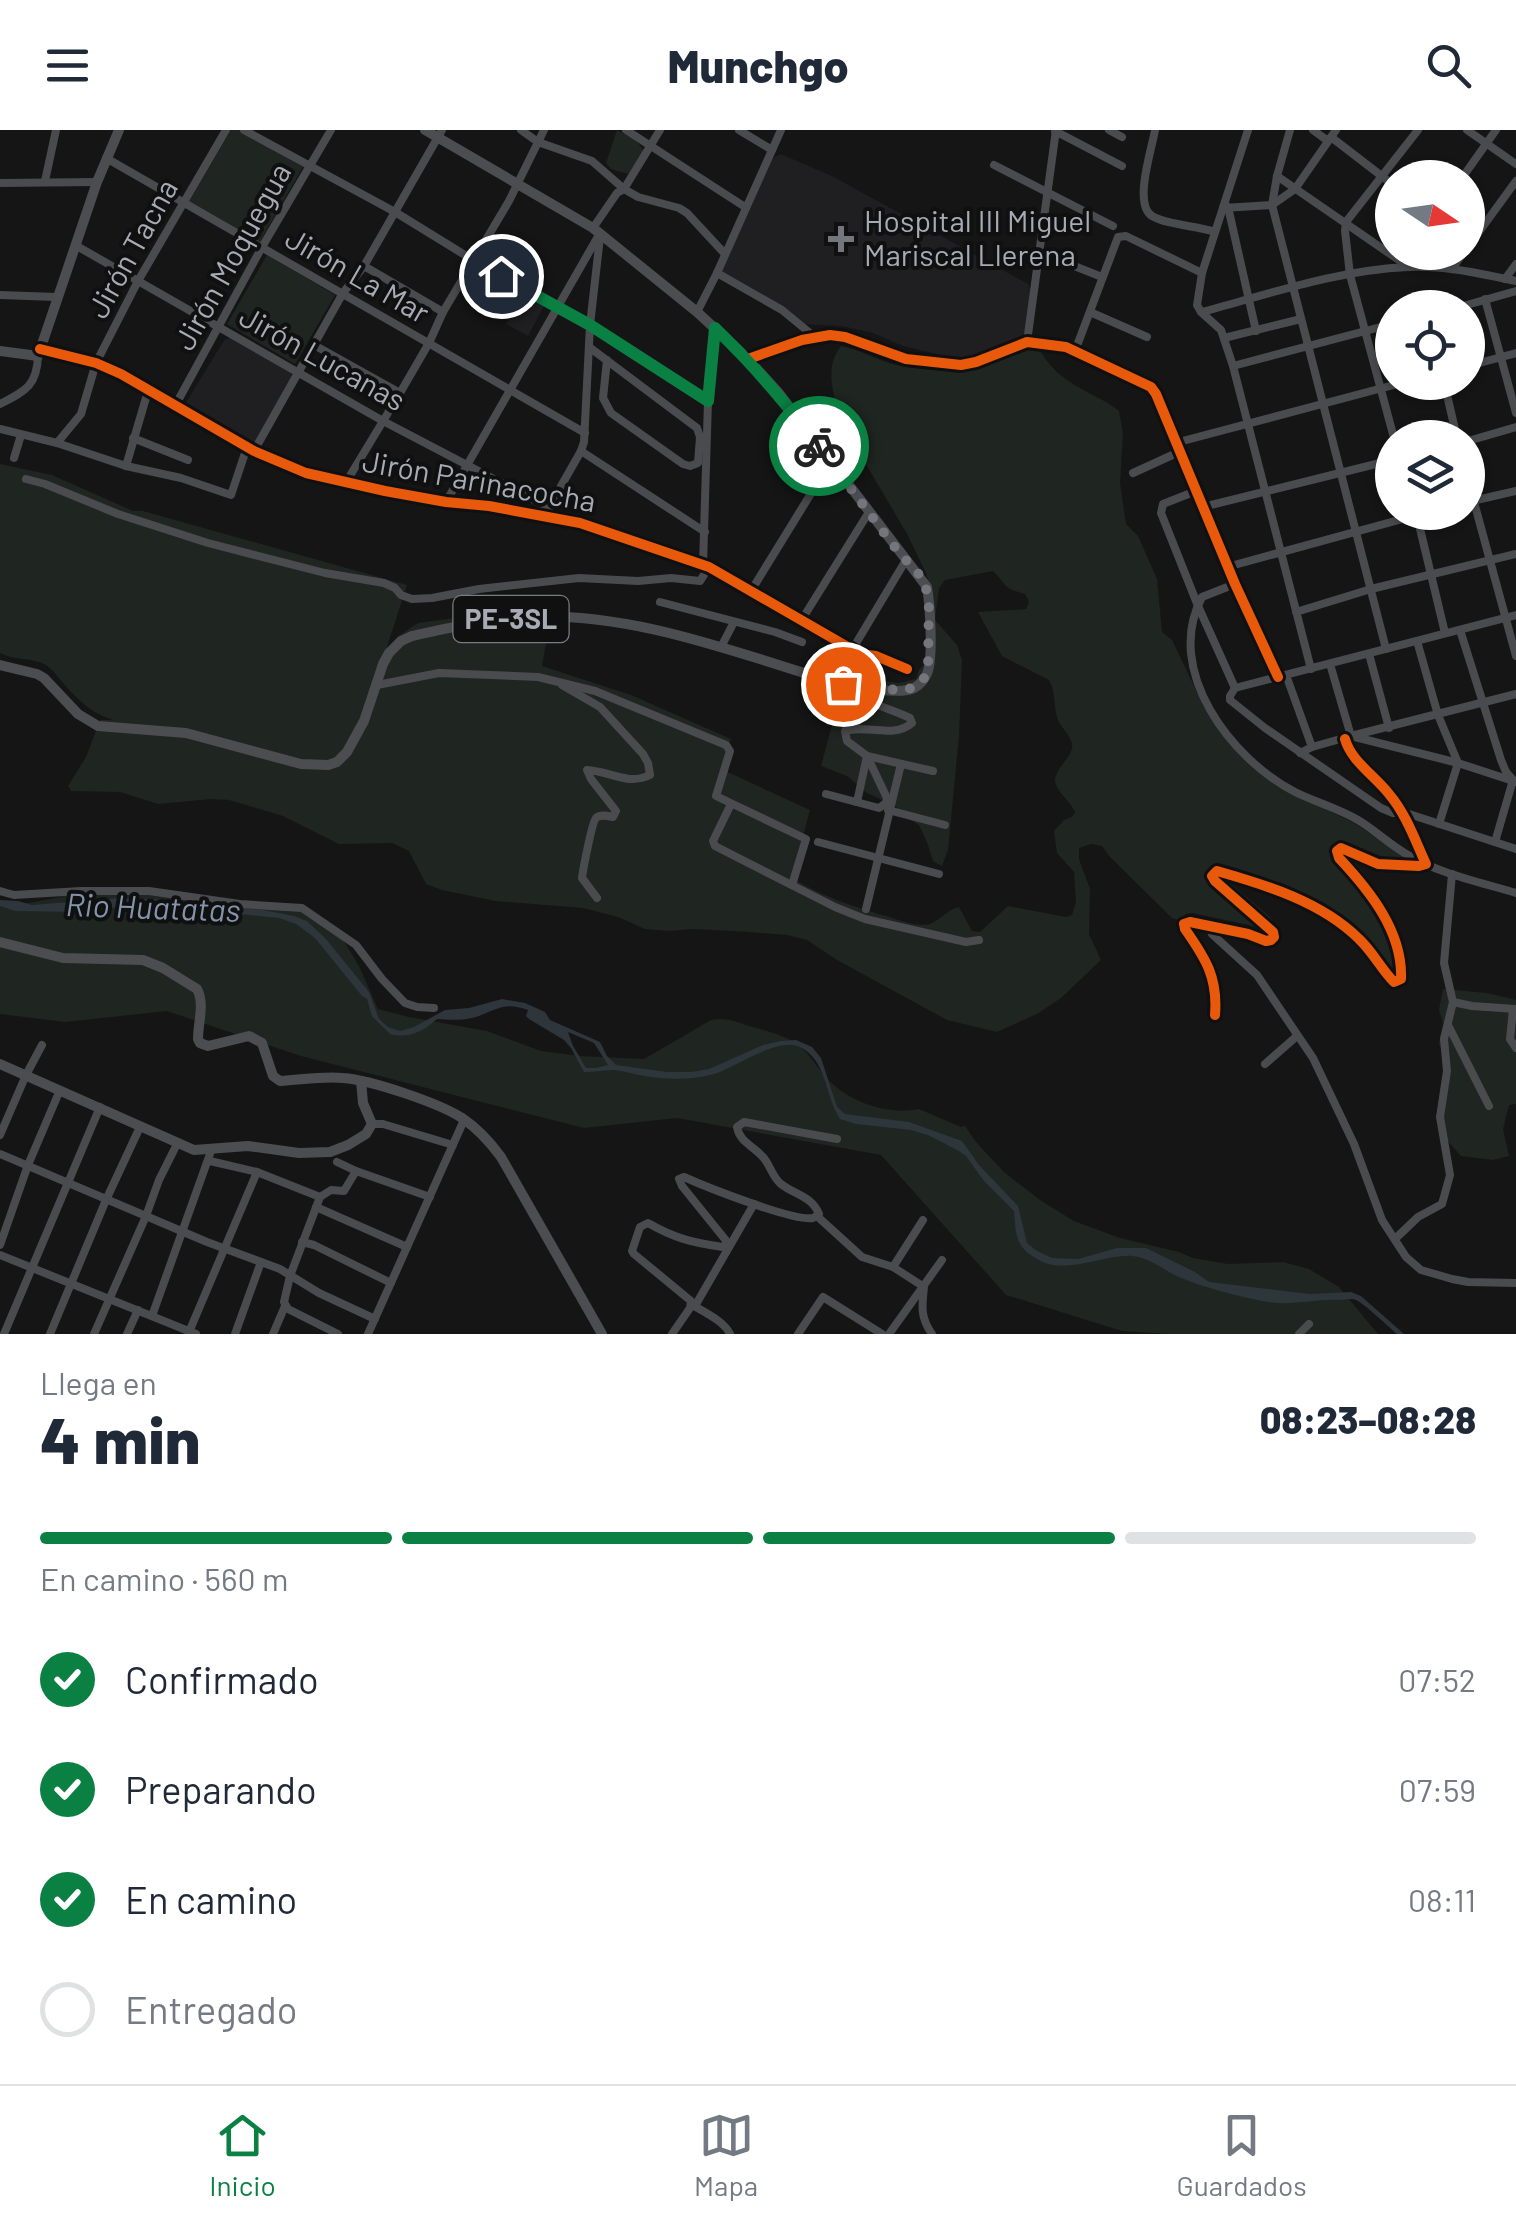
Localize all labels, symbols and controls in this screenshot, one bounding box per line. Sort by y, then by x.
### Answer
icon: menu [40,38,95,93]
text: Munchgo [667,38,849,92]
icon: search [1421,38,1476,93]
street label: Jirón Moquegua [165,156,297,356]
north arrow [1375,160,1485,270]
map controls [1375,160,1485,530]
street label: Jirón Tacna [78,172,184,324]
place label: Hospital III Miguel Mariscal Llerena [864,202,1091,272]
street label: Jirón La Mar [280,219,436,330]
marker: Hospital III Miguel Mariscal Llerena [828,226,854,252]
pin [459,234,544,319]
icon: home [474,249,529,304]
button: locate [1375,290,1485,400]
street label: Jirón Lucanas [234,297,412,418]
courier [769,396,869,496]
icon: bike [792,419,847,474]
button: layers [1375,420,1485,530]
street label: Jirón Parinacocha [360,442,599,518]
road number: PE-3SL [454,596,568,642]
pin [801,642,886,727]
icon: bag [816,657,871,712]
water label: Rio Huatatas [65,884,241,928]
text: Llega en [40,1363,157,1401]
text: 08:23–08:28 [1260,1396,1476,1442]
text: 4 min [40,1399,200,1477]
text: En camino · 560 m [40,1559,288,1597]
icon: check [40,1652,95,1707]
text: Confirmado [125,1656,319,1702]
text: 07:52 [1398,1660,1476,1698]
icon: check [40,1762,95,1817]
text: Preparando [125,1766,317,1812]
text: 07:59 [1399,1770,1476,1808]
icon: check [40,1872,95,1927]
text: En camino [125,1876,297,1922]
text: 08:11 [1408,1880,1476,1918]
text: Entregado [125,1986,297,2032]
tab: Inicio [209,2108,276,2202]
tab: Mapa [694,2108,758,2202]
tab: Guardados [1177,2108,1307,2202]

